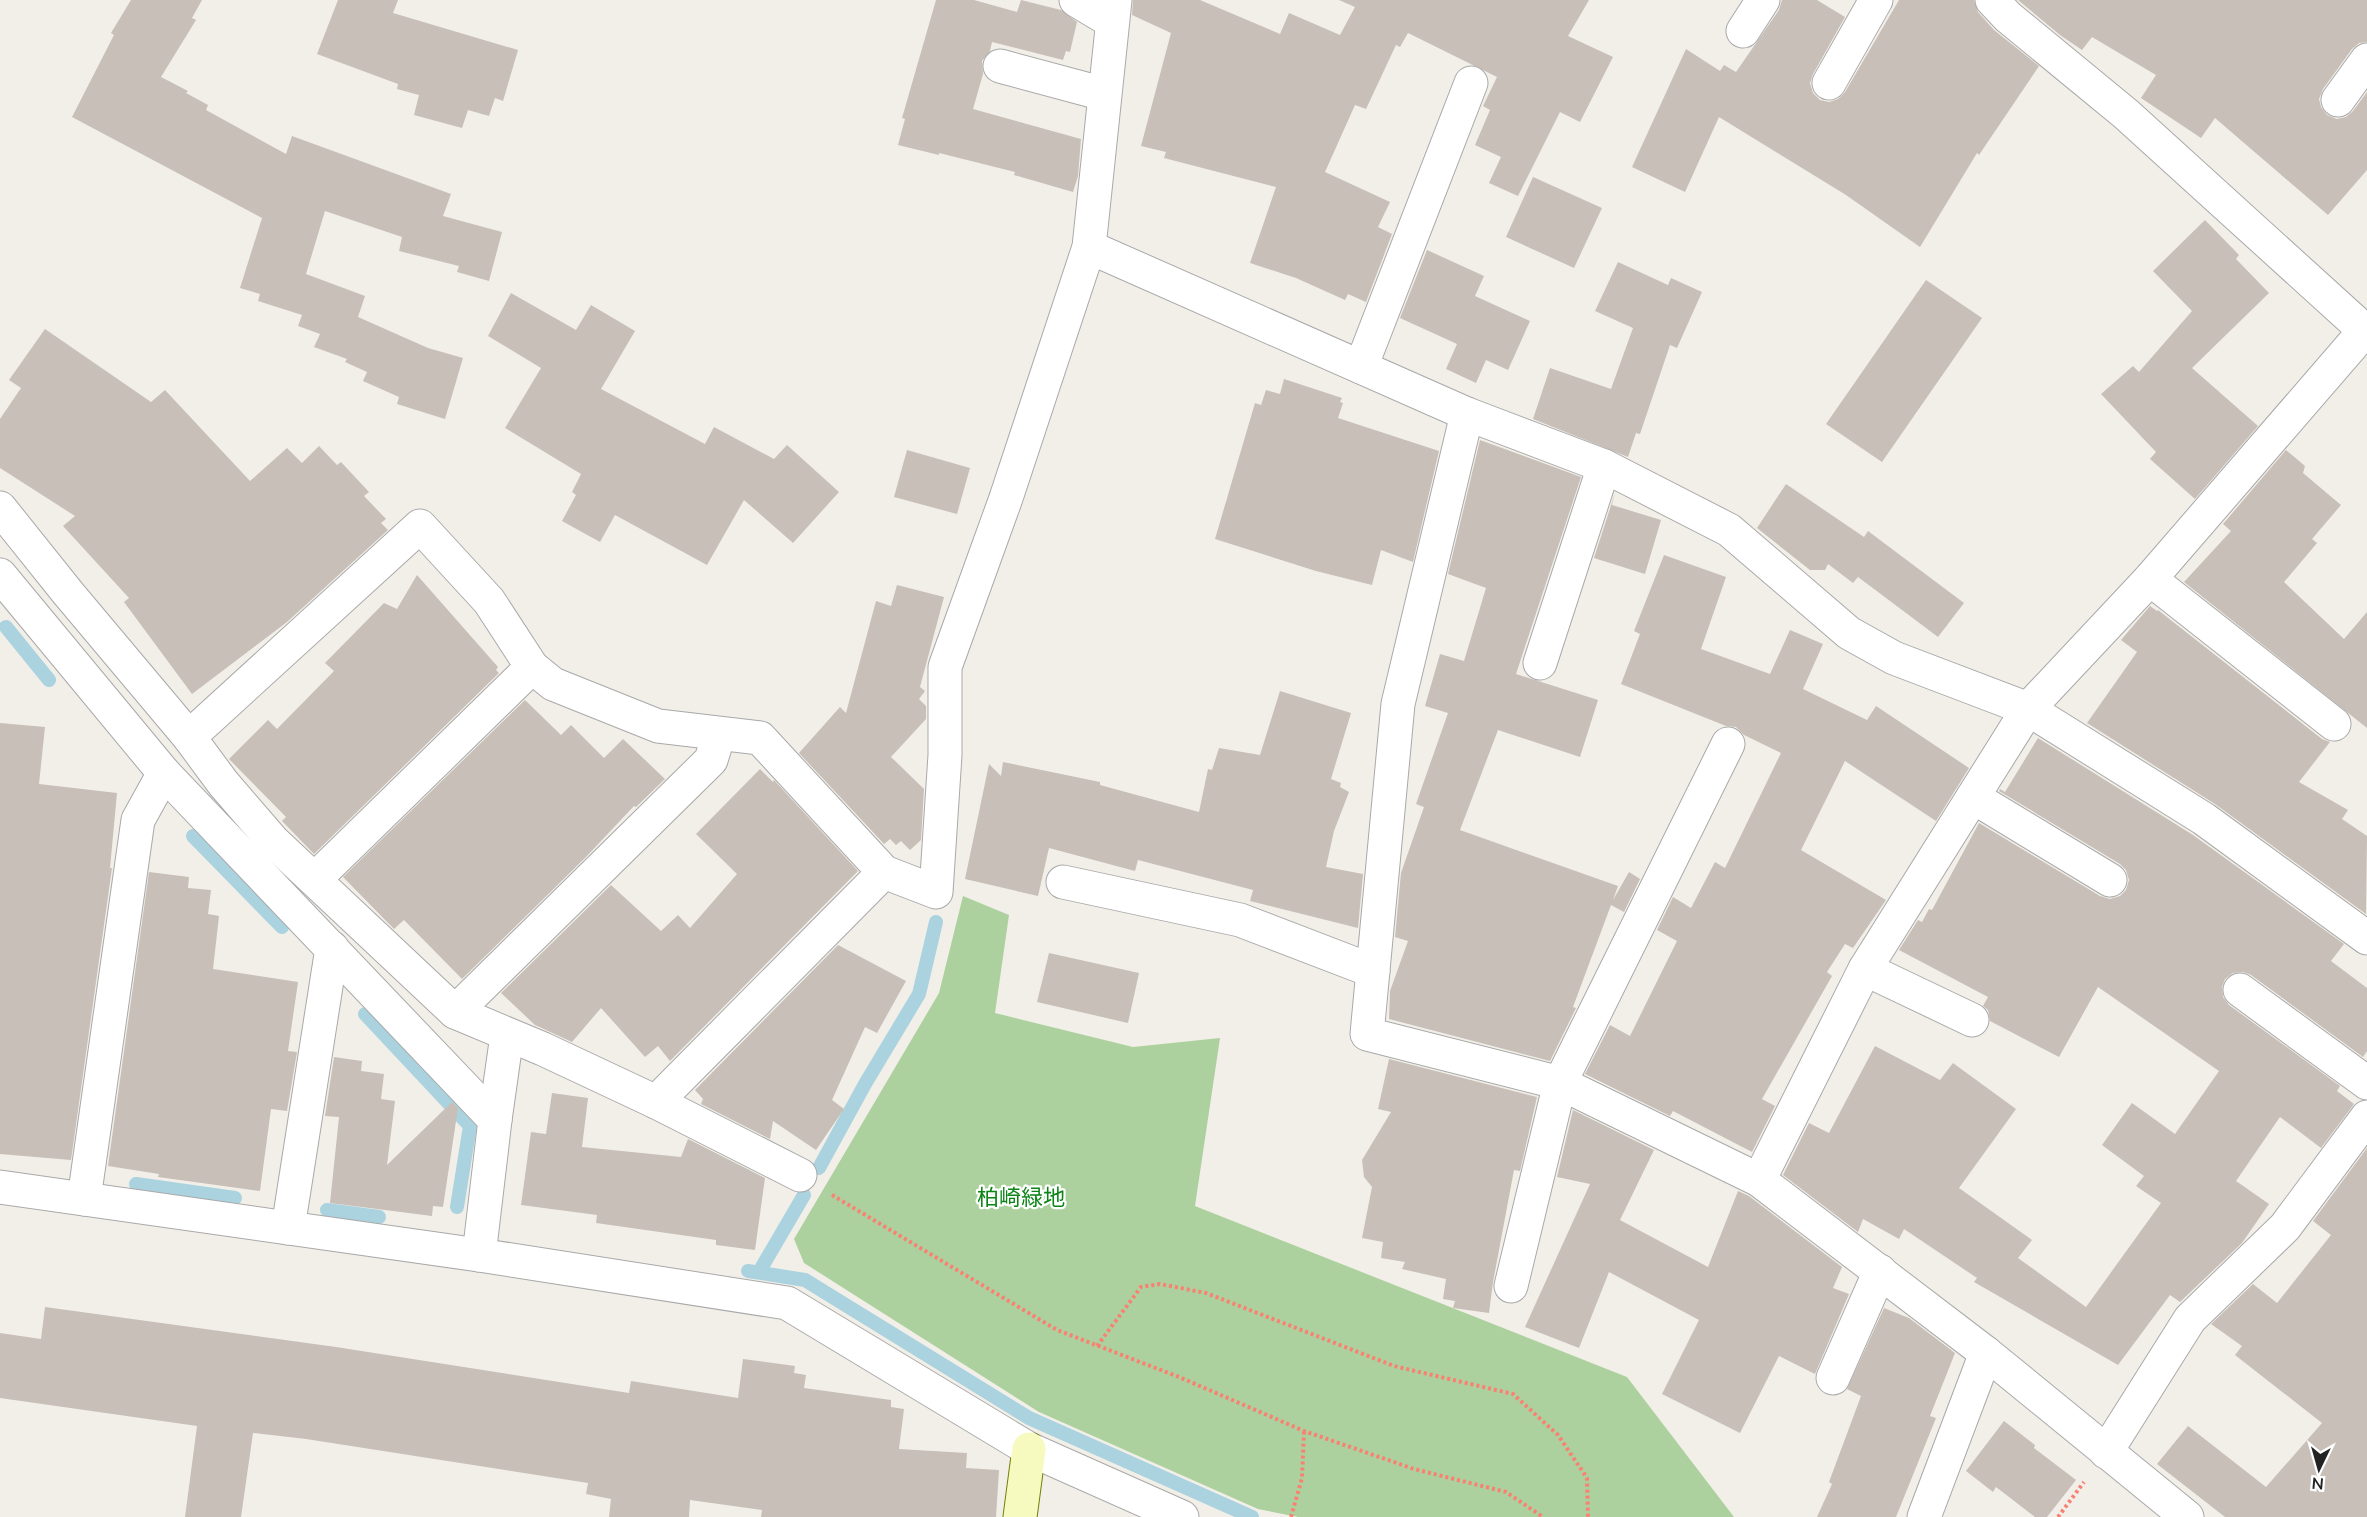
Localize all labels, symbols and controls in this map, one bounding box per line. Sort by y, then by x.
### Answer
park label: 柏崎緑地 [977,1183,1065,1211]
north arrow [2289,1439,2349,1499]
text: N [2311,1473,2325,1494]

